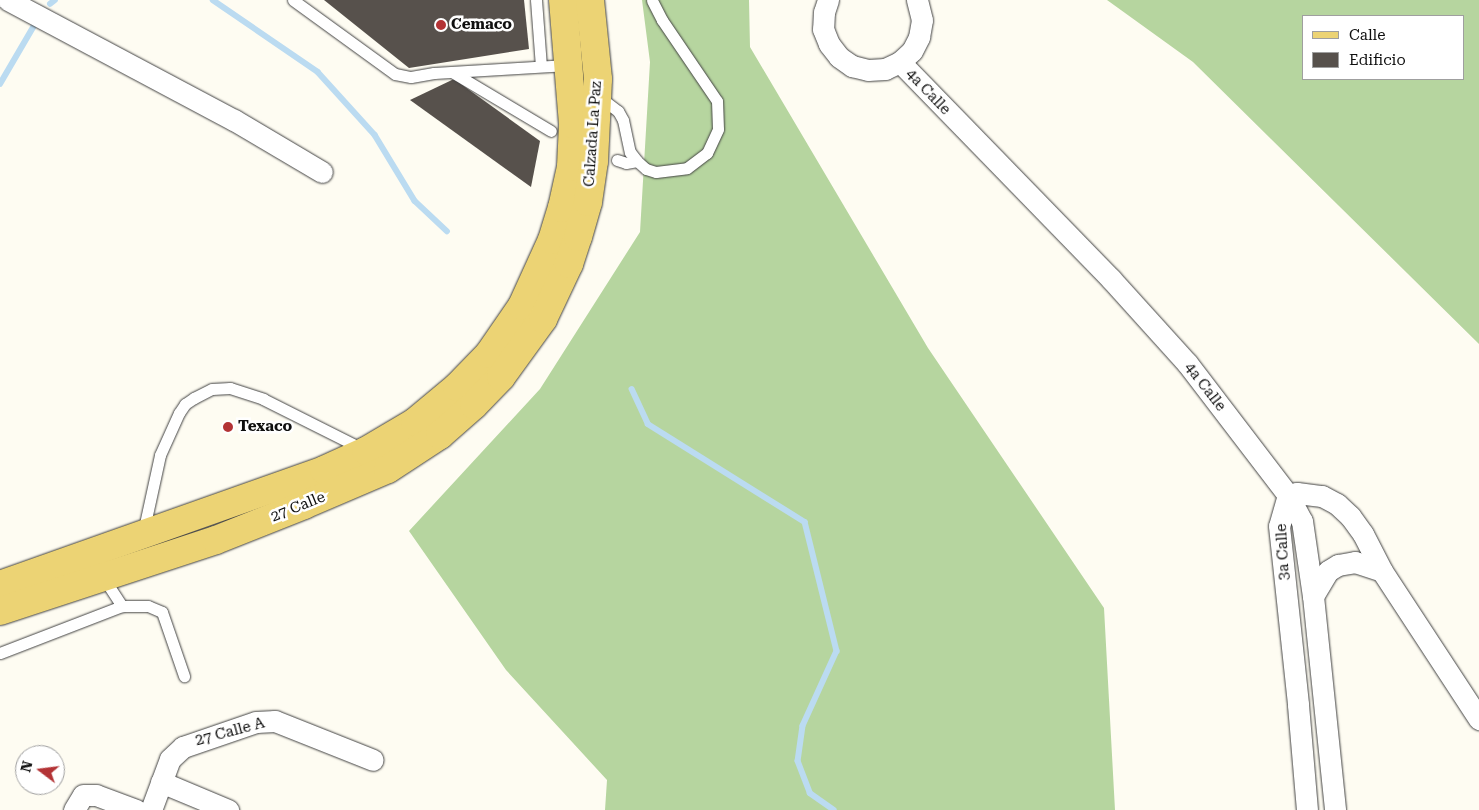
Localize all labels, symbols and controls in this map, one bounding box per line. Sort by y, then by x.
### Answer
legend [1302,15,1464,80]
place label: Cemaco [451,16,512,34]
marker: Cemaco [435,19,447,31]
text: Calle [1349,26,1385,44]
text: Edificio [1349,51,1406,69]
street label: 4a Calle [902,65,954,119]
street label: Calzada La Paz [580,81,606,187]
street label: 4a Calle [1180,359,1230,415]
place label: Texaco [238,418,292,436]
marker: Texaco [222,421,234,433]
street label: 27 Calle [268,488,328,526]
street label: 3a Calle [1273,523,1293,581]
street label: 27 Calle A [193,714,267,750]
north arrow [15,745,65,795]
text: N [17,759,36,774]

